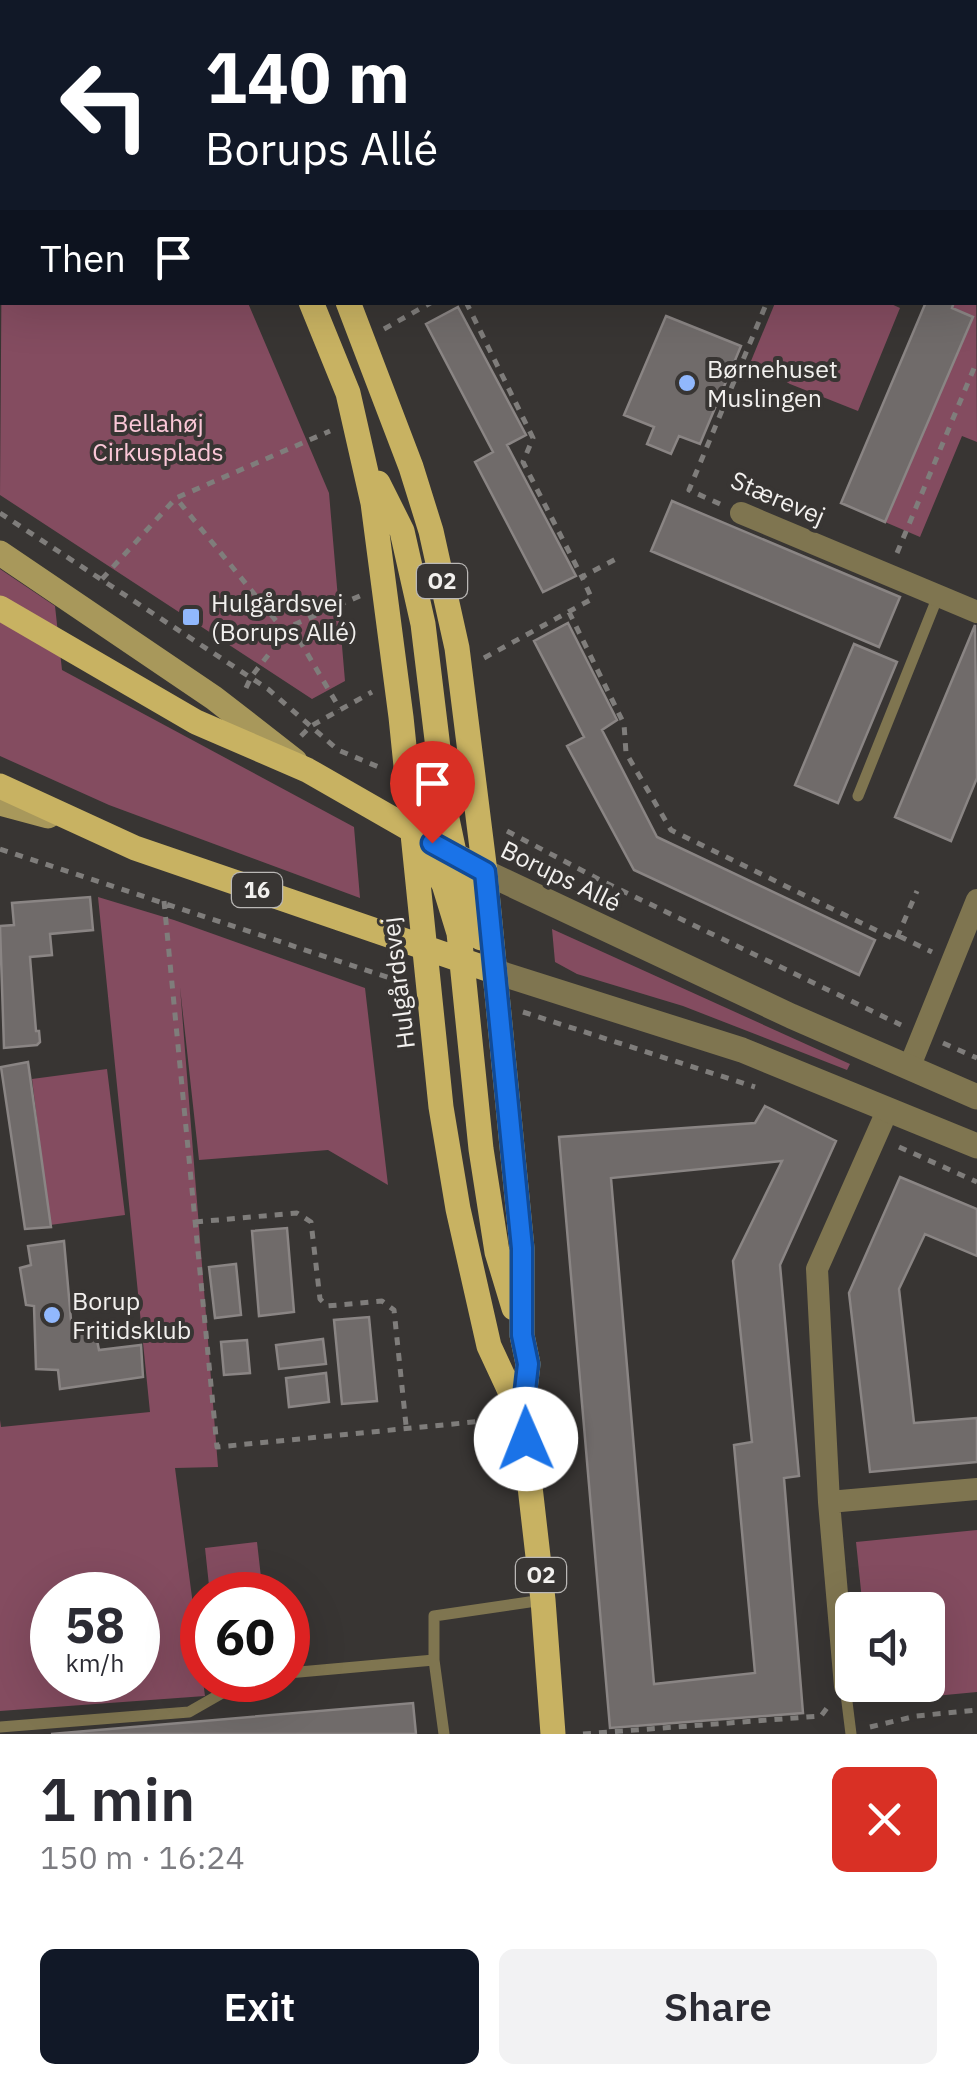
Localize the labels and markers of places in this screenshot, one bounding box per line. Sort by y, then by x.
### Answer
place label: Børnehuset Muslingen [707,352,838,414]
marker: Børnehuset Muslingen [676,372,698,394]
place label: Hulgårdsvej (Borups Allé) [211,586,357,648]
marker: Hulgårdsvej (Borups Allé) [180,606,202,628]
pin [390,741,475,844]
place label: Borup Fritidsklub [72,1284,191,1346]
marker: Borup Fritidsklub [41,1304,63,1326]

